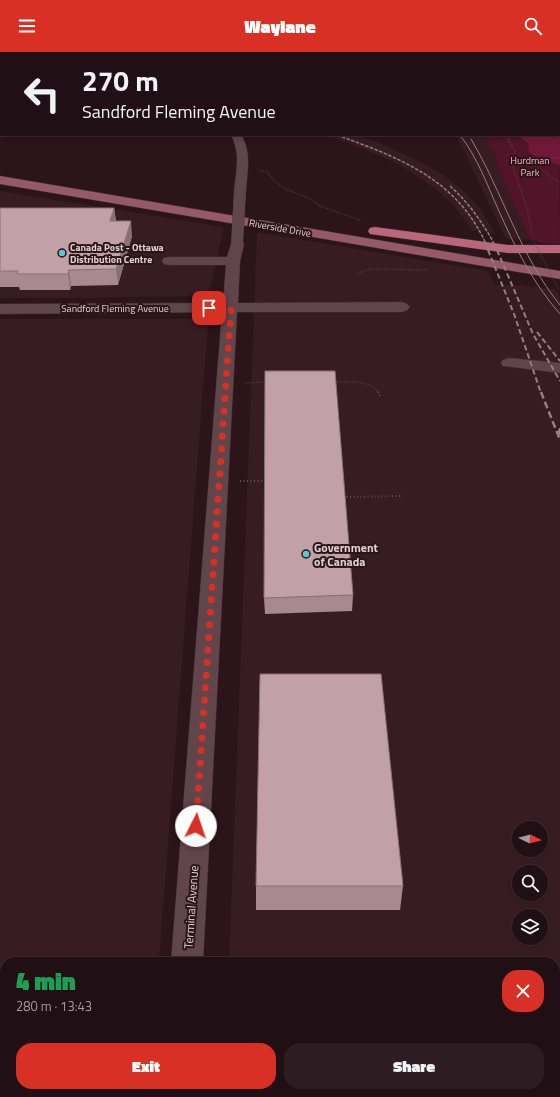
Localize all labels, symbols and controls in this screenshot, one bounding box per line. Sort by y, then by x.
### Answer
text: Waylane [244,13,316,40]
icon: menu [16,15,38,37]
icon: search [522,15,544,37]
text: 270 m [82,59,159,102]
icon: left [16,68,68,120]
text: Sandford Fleming Avenue [82,98,276,125]
park label: Hurdman Park [510,153,550,180]
street label: Riverside Drive [248,215,312,241]
place label: Canada Post - Ottawa Distribution Centre [70,240,164,267]
marker: Canada Post - Ottawa Distribution Centre [57,248,67,258]
pin [192,291,226,325]
icon: arrive [198,297,220,319]
street label: Sandford Fleming Avenue [61,301,169,316]
place label: Government of Canada [314,538,379,571]
marker: Government of Canada [301,549,311,559]
position arrow [175,805,217,847]
north arrow [512,821,548,857]
map controls [512,821,548,945]
street label: Terminal Avenue [179,865,203,949]
button: search [512,865,548,901]
button: layers [512,909,548,945]
text: 4 min [16,963,76,999]
button: close [502,970,544,1012]
text: 280 m · 13:43 [16,996,92,1016]
button: Exit [16,1043,276,1089]
button: Share [284,1043,544,1089]

